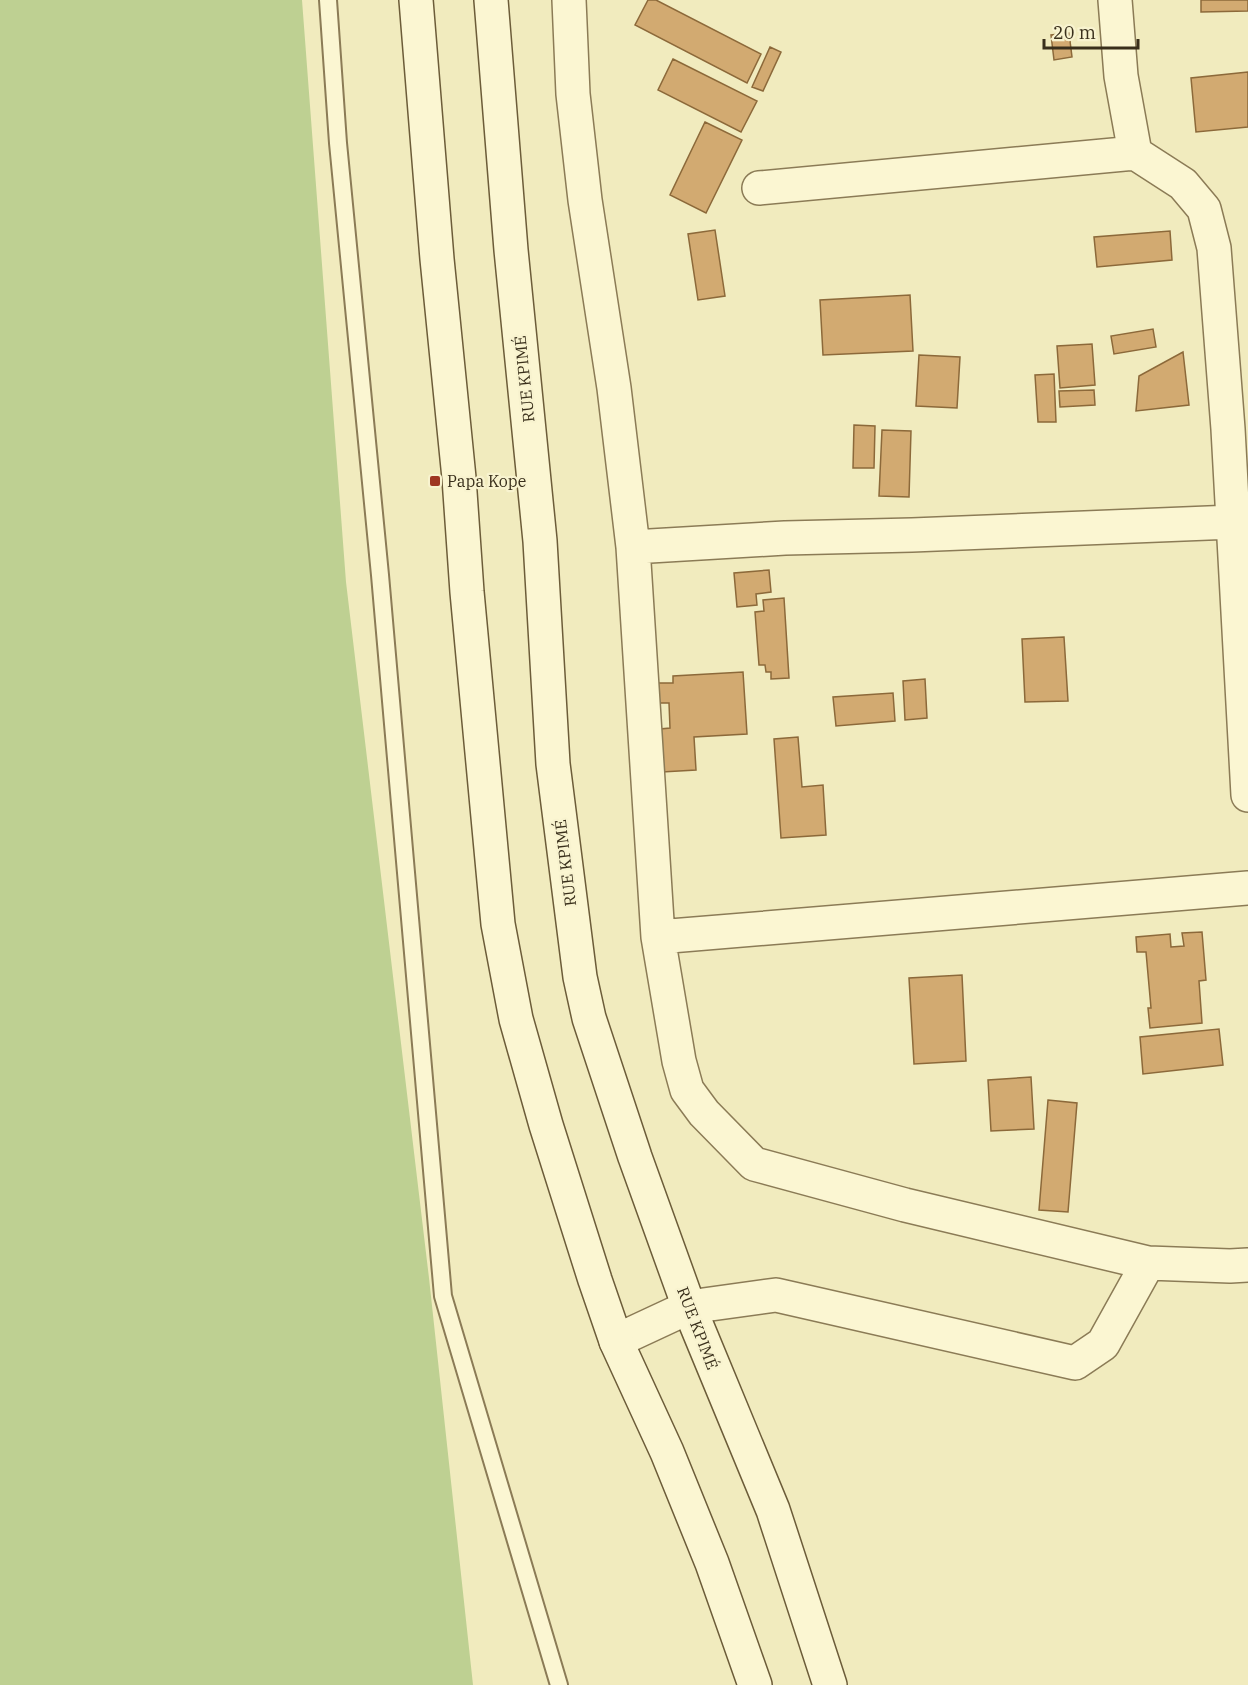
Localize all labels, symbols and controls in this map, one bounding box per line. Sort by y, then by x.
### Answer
scale bar [1044,12,1138,50]
text: 20 m [1053,21,1096,44]
street label: RUE KPIMÉ [508,335,539,424]
place label: Papa Kope [447,471,526,491]
marker: Papa Kope [428,474,442,488]
street label: RUE KPIMÉ [549,818,580,908]
street label: RUE KPIMÉ [673,1283,724,1372]

